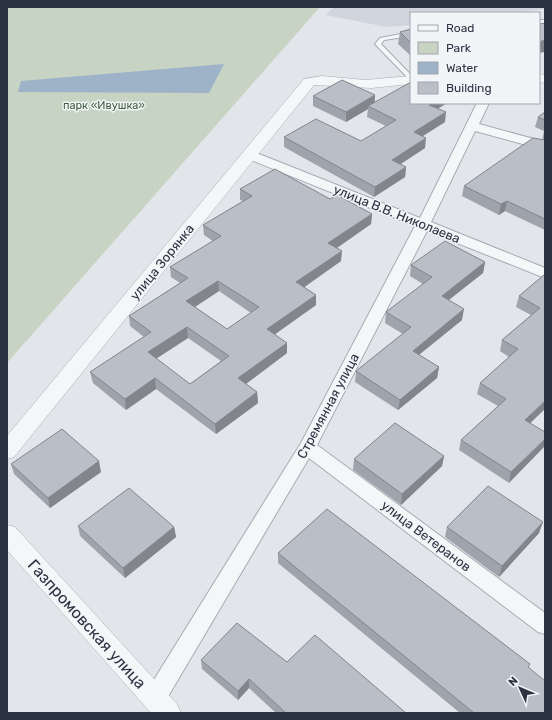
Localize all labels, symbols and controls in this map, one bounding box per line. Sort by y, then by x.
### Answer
legend [410,12,540,104]
text: Road [446,21,474,35]
text: Park [446,41,472,55]
text: Water [446,61,478,75]
text: Building [446,81,492,95]
park label: парк «Ивушка» [63,99,145,112]
street label: улица В.В. Николаева [331,182,463,246]
street label: улица Зорянка [127,221,197,303]
street label: Стремянная улица [294,351,362,461]
street label: улица Ветеранов [378,497,474,575]
street label: Газпромовская улица [24,555,150,693]
north arrow [500,668,540,708]
text: N [506,674,521,689]

